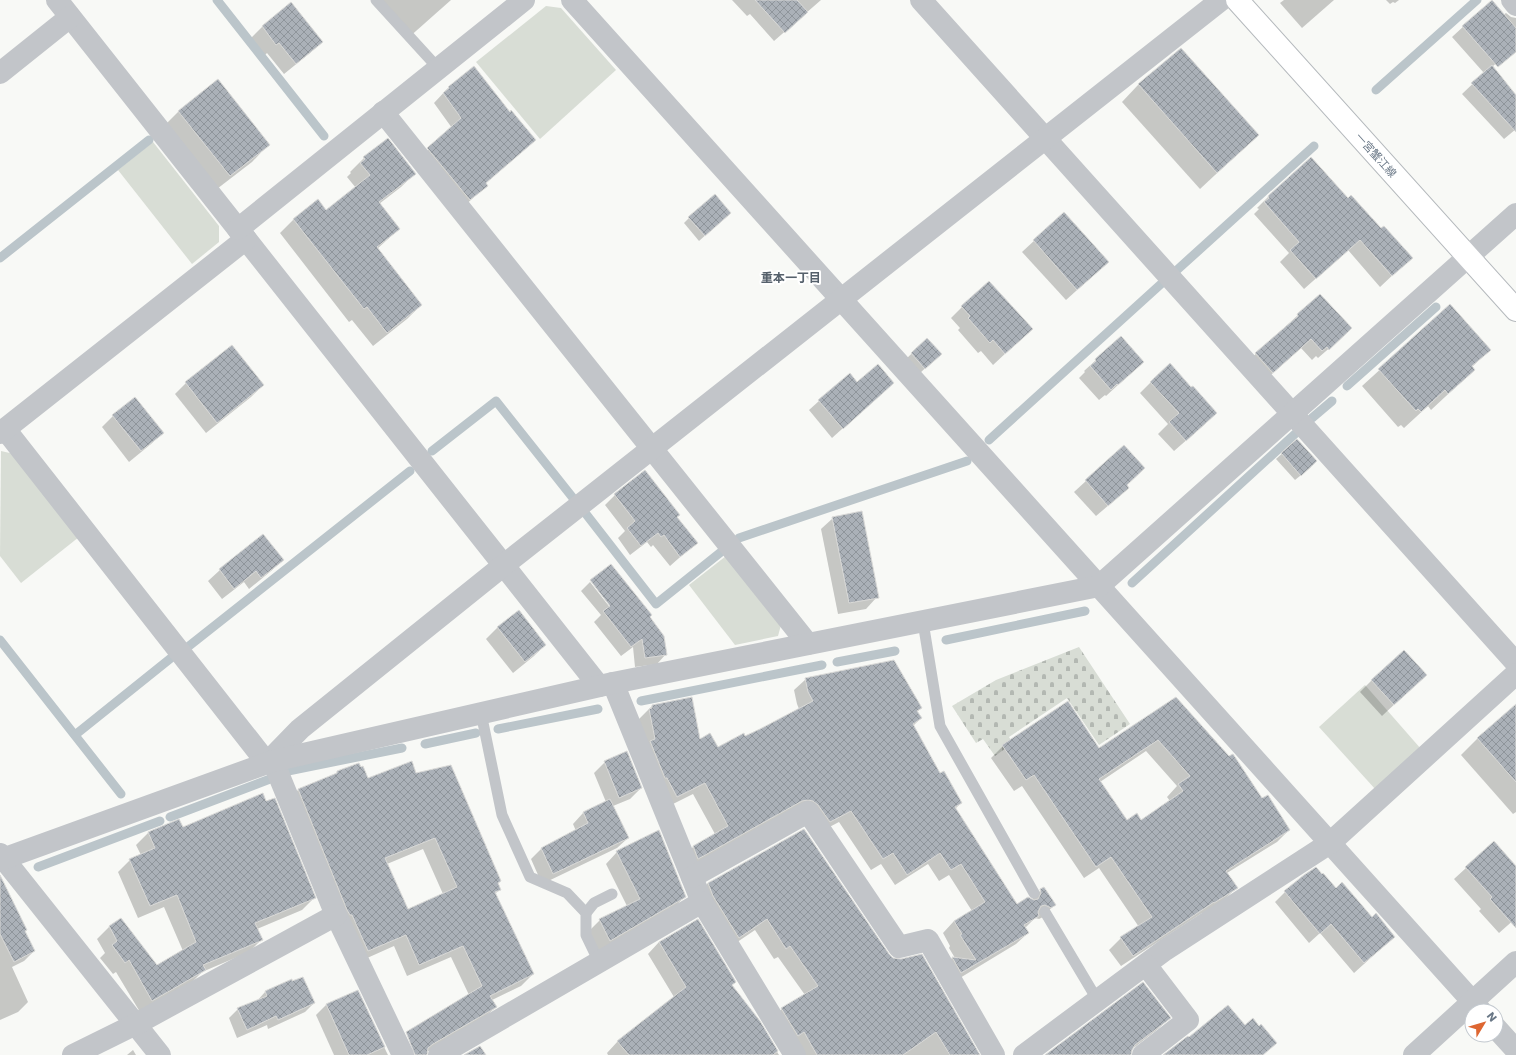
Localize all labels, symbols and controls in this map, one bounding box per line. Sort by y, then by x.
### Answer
street label: 一宮蟹江線 [1352,129,1400,181]
district label: 重本一丁目 [761,269,821,286]
north arrow [1464,1003,1504,1043]
text: N [1483,1009,1501,1025]

